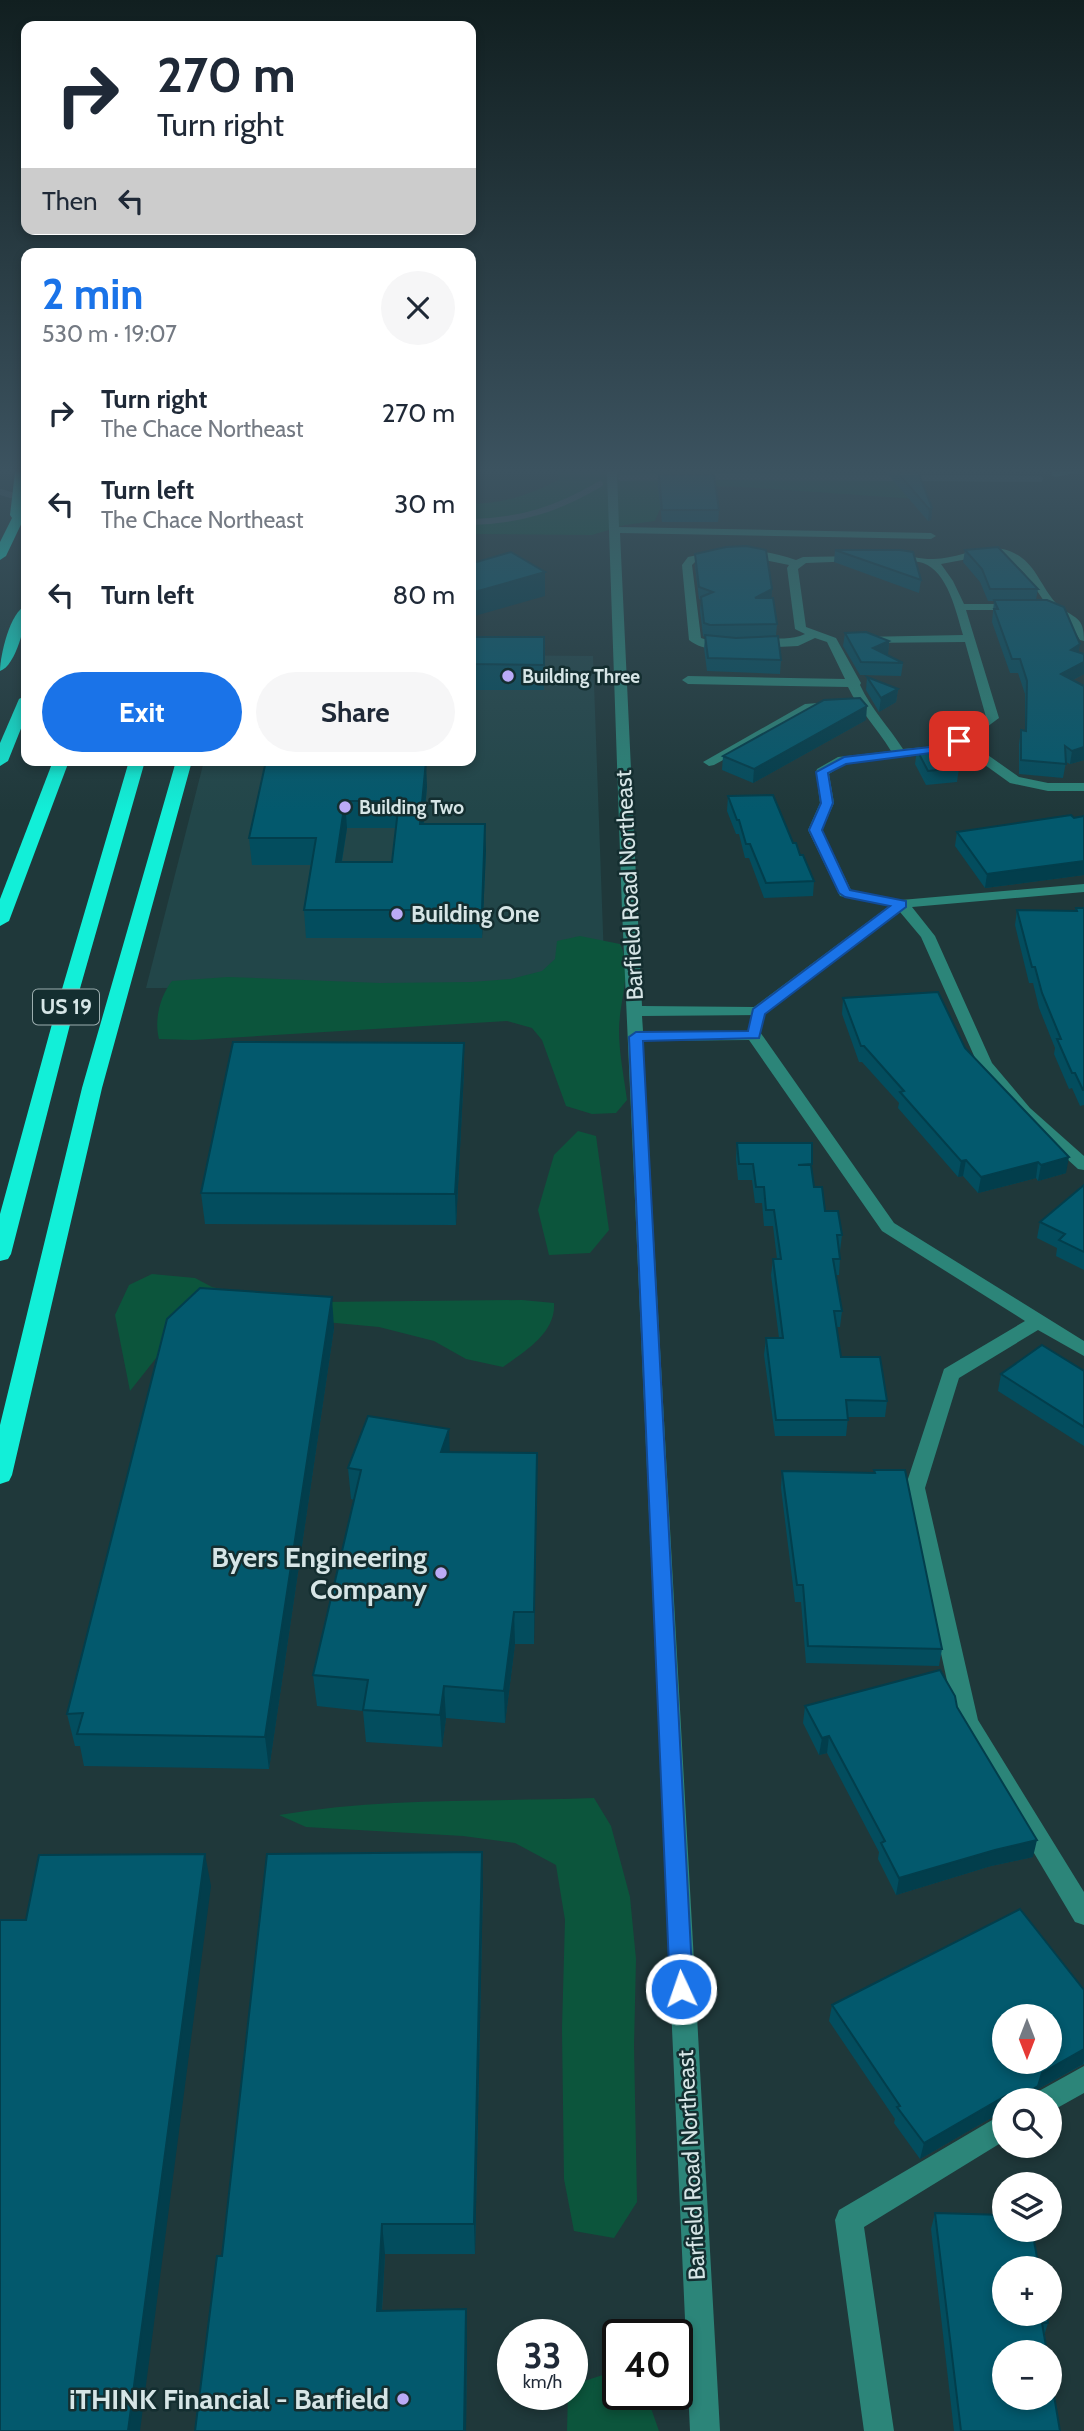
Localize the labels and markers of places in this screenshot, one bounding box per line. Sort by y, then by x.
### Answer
place label: Building Three [522,665,640,688]
marker: Building Three [500,668,516,684]
pin [929,711,989,771]
place label: Building Two [359,796,464,819]
marker: Building Two [337,799,353,815]
place label: Building One [411,900,539,928]
marker: Building One [389,906,405,922]
place label: Byers Engineering Company [211,1540,427,1606]
marker: Byers Engineering Company [433,1565,449,1581]
place label: iTHINK Financial - Barfield [69,2382,389,2416]
marker: iTHINK Financial - Barfield [395,2391,411,2407]

